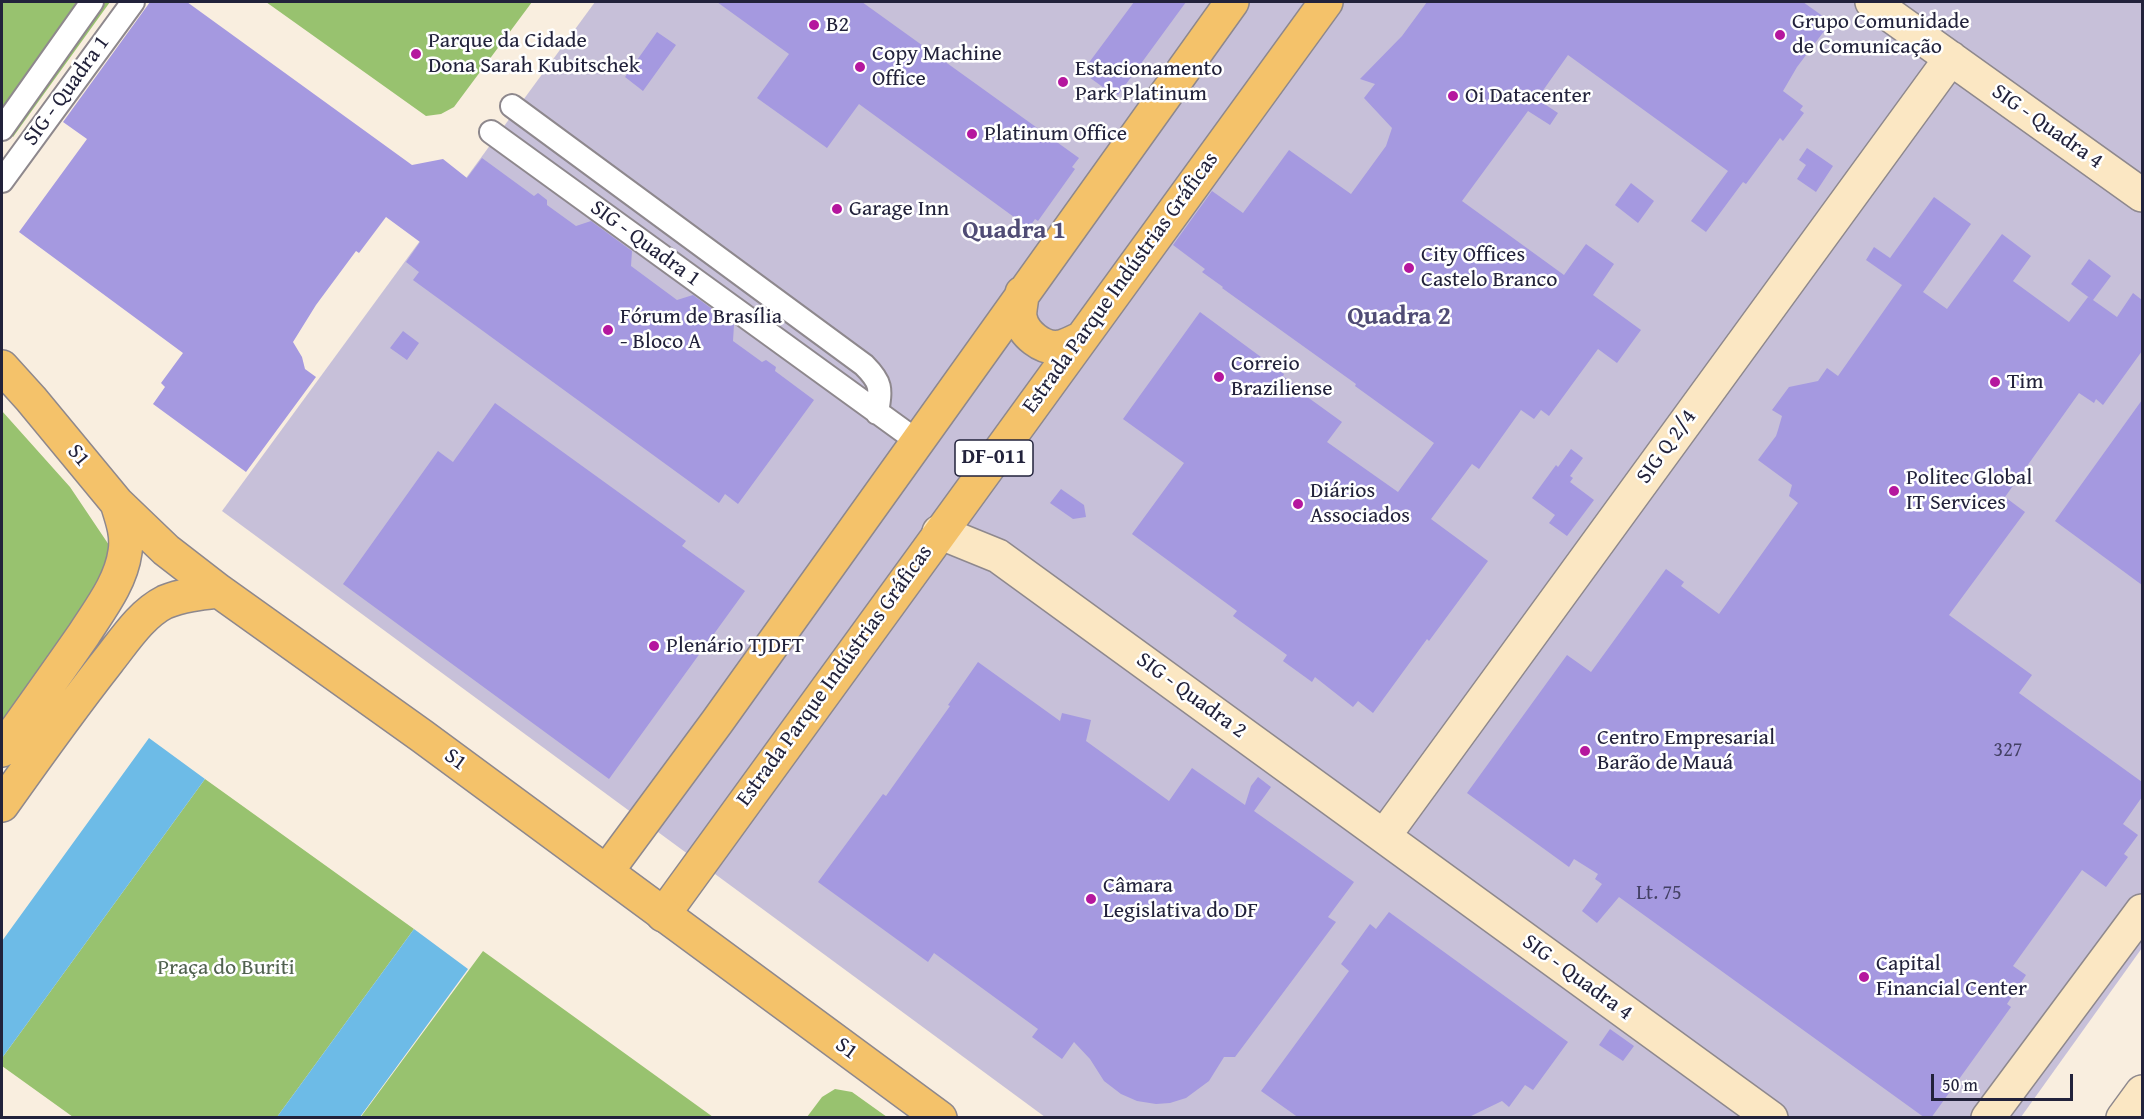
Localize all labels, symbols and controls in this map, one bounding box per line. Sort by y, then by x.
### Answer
place label: Grupo Comunidade de Comunicação [1792,9,1970,60]
place label: B2 [826,12,849,38]
marker: B2 [807,18,821,32]
place label: Parque da Cidade Dona Sarah Kubitschek [428,28,640,80]
marker: Grupo Comunidade de Comunicação [1773,28,1787,42]
street label: SIG - Quadra 1 [18,31,116,151]
place label: Copy Machine Office [872,41,1002,92]
marker: Parque da Cidade Dona Sarah Kubitschek [409,47,423,61]
place label: Estacionamento Park Platinum [1075,56,1223,107]
marker: Copy Machine Office [853,60,867,74]
marker: Estacionamento Park Platinum [1056,75,1070,89]
street label: SIG - Quadra 4 [1986,79,2108,175]
place label: Oi Datacenter [1465,83,1591,109]
marker: Oi Datacenter [1446,89,1460,103]
place label: Platinum Office [984,121,1127,147]
marker: Platinum Office [965,127,979,141]
street label: Estrada Parque Indústrias Gráficas [1017,147,1225,419]
street label: SIG - Quadra 1 [585,195,705,293]
place label: Garage Inn [849,196,949,222]
marker: Garage Inn [830,202,844,216]
district label: Quadra 1 [962,215,1066,247]
place label: City Offices Castelo Branco [1421,242,1557,294]
marker: City Offices Castelo Branco [1402,261,1416,275]
district label: Quadra 2 [1347,301,1451,333]
place label: Fórum de Brasília - Bloco A [620,304,782,356]
marker: Fórum de Brasília - Bloco A [601,323,615,337]
place label: Correio Braziliense [1231,351,1333,402]
place label: Tim [2007,369,2043,395]
marker: Correio Braziliense [1212,370,1226,384]
marker: Tim [1988,375,2002,389]
street label: SIG Q 2/4 [1631,405,1703,489]
street label: S1 [61,439,95,473]
road number: DF-011 [955,440,1033,476]
place label: Politec Global IT Services [1906,465,2032,516]
place label: Diários Associados [1310,478,1410,530]
marker: Politec Global IT Services [1887,484,1901,498]
marker: Diários Associados [1291,497,1305,511]
street label: Estrada Parque Indústrias Gráficas [731,540,939,812]
place label: Plenário TJDFT [666,633,804,659]
marker: Plenário TJDFT [647,639,661,653]
street label: SIG - Quadra 2 [1131,647,1251,745]
place label: Centro Empresarial Barão de Mauá [1597,725,1775,776]
house number: 327 [1994,739,2022,763]
street label: S1 [439,743,471,777]
marker: Centro Empresarial Barão de Mauá [1578,744,1592,758]
place label: Câmara Legislativa do DF [1103,873,1258,924]
house number: Lt. 75 [1636,882,1682,906]
marker: Câmara Legislativa do DF [1084,892,1098,906]
street label: SIG - Quadra 4 [1517,929,1637,1027]
place label: Capital Financial Center [1876,951,2027,1002]
park label: Praça do Buriti [157,955,295,981]
marker: Capital Financial Center [1857,970,1871,984]
street label: S1 [830,1032,862,1066]
scale bar [1934,1062,2076,1100]
text: 50 m [1942,1071,1978,1098]

